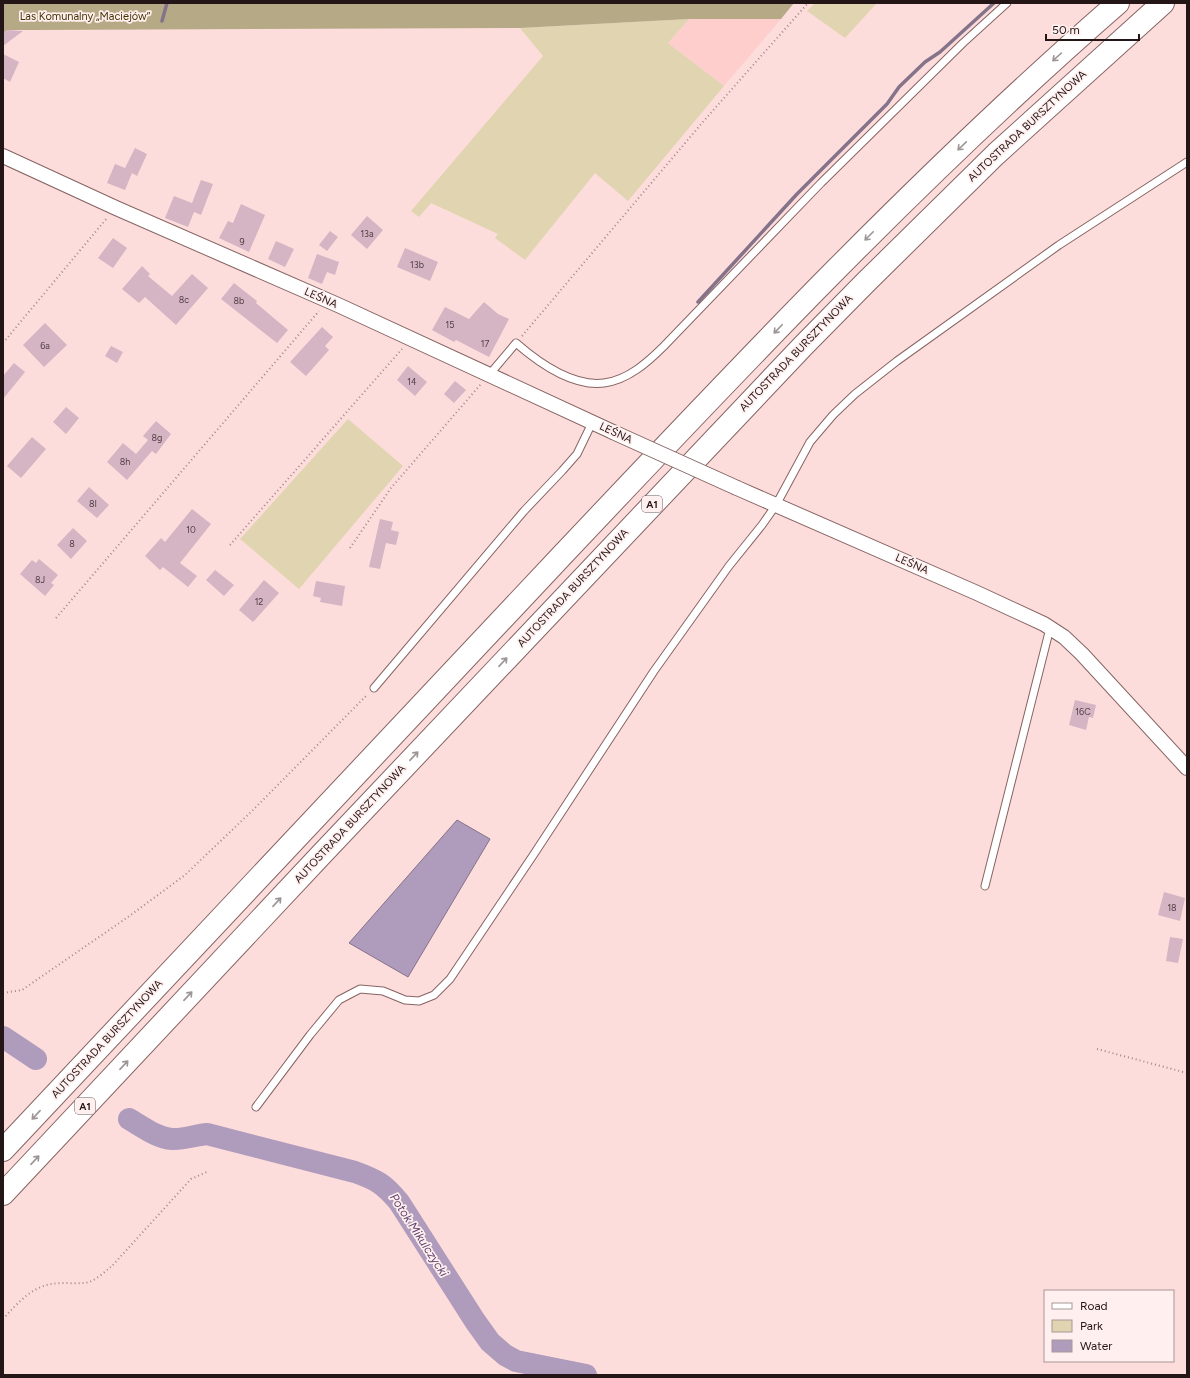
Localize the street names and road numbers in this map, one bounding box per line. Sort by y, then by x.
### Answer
street label: AUTOSTRADA BURSZTYNOWA [965,67,1089,184]
street label: LEŚNA [302,284,341,311]
street label: AUTOSTRADA BURSZTYNOWA [737,292,856,414]
street label: LEŚNA [597,419,636,447]
road number: A1 [642,496,662,512]
street label: AUTOSTRADA BURSZTYNOWA [515,526,632,650]
street label: LEŚNA [893,550,932,577]
street label: AUTOSTRADA BURSZTYNOWA [292,762,409,886]
street label: AUTOSTRADA BURSZTYNOWA [49,977,166,1101]
road number: A1 [75,1098,95,1114]

